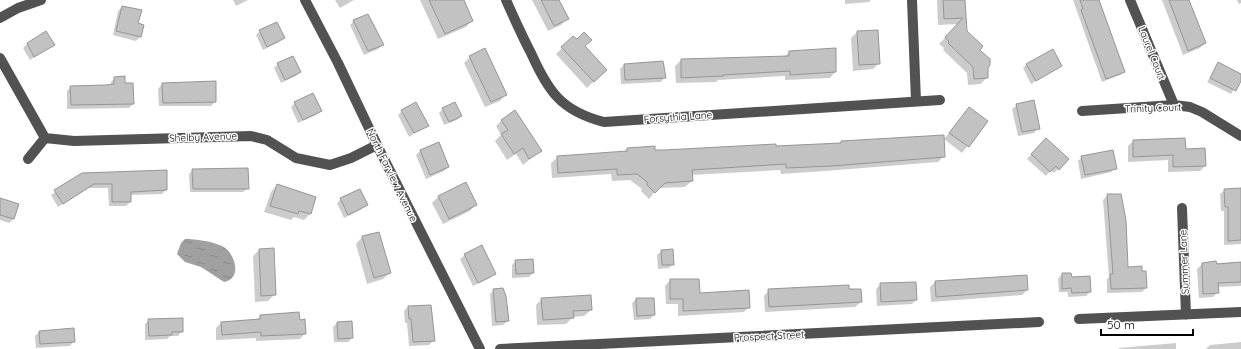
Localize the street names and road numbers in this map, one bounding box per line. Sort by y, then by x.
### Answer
street label: Laurel Court [1135,24,1169,82]
street label: Trinity Court [1124,100,1182,115]
street label: Forsythia Lane [643,108,713,126]
street label: North Farview Avenue [364,126,420,224]
street label: Shelby Avenue [169,129,238,145]
street label: Summer Lane [1176,229,1192,295]
street label: Prospect Street [733,328,805,344]

